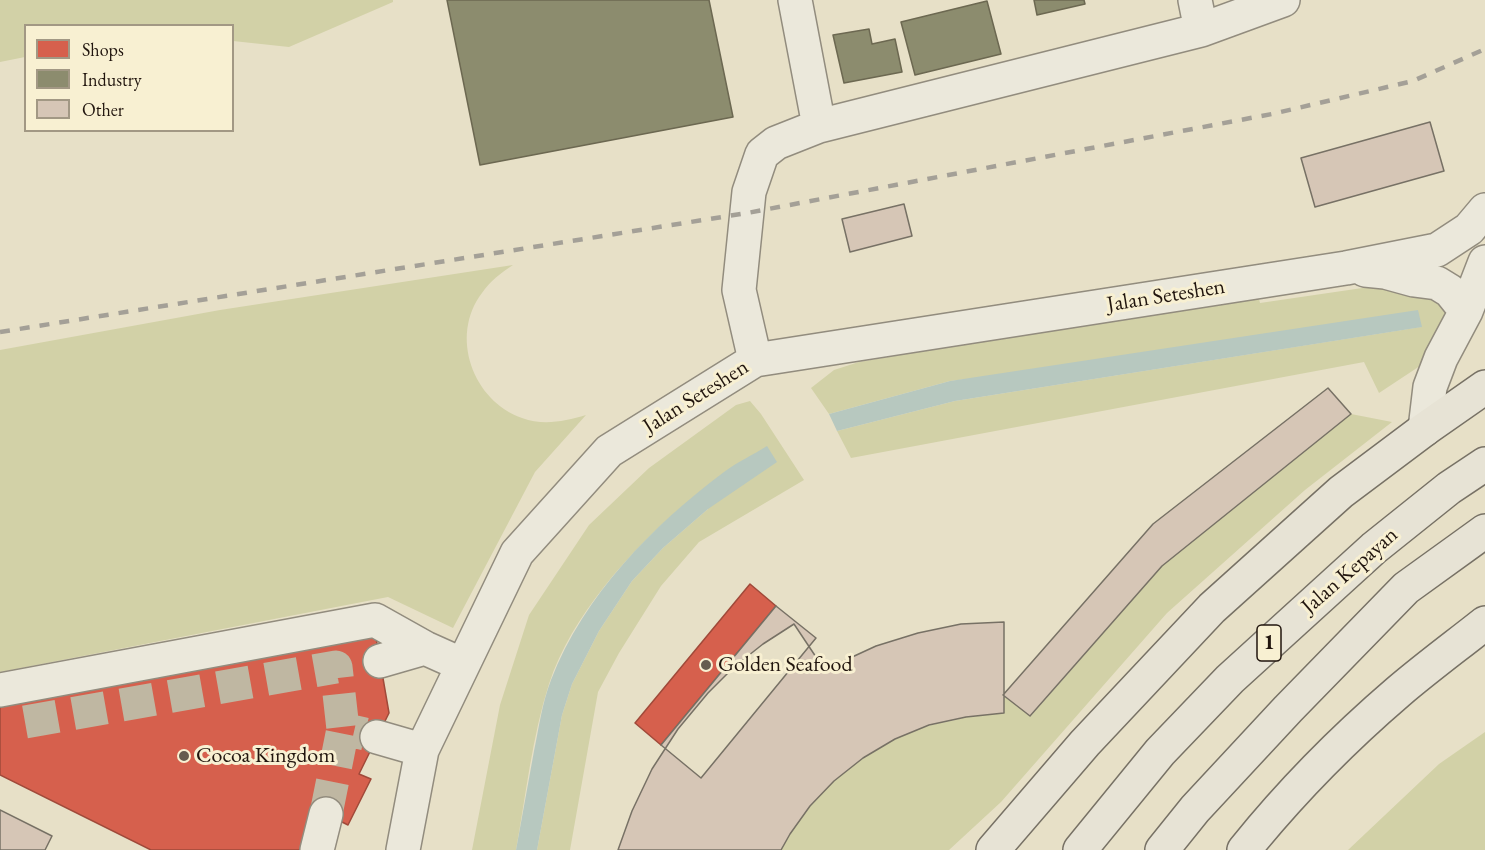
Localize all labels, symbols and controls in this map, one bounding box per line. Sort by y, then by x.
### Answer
legend [24,24,234,132]
text: Shops [82,38,124,61]
text: Industry [82,68,142,91]
text: Other [82,98,124,121]
street label: Jalan Seteshen [1105,274,1227,318]
street label: Jalan Seteshen [638,354,754,440]
street label: Jalan Kepayan [1296,522,1404,620]
road number: 1 [1257,625,1281,661]
place label: Golden Seafood [718,652,853,678]
marker: Golden Seafood [699,658,713,672]
place label: Cocoa Kingdom [196,743,335,769]
marker: Cocoa Kingdom [177,749,191,763]

